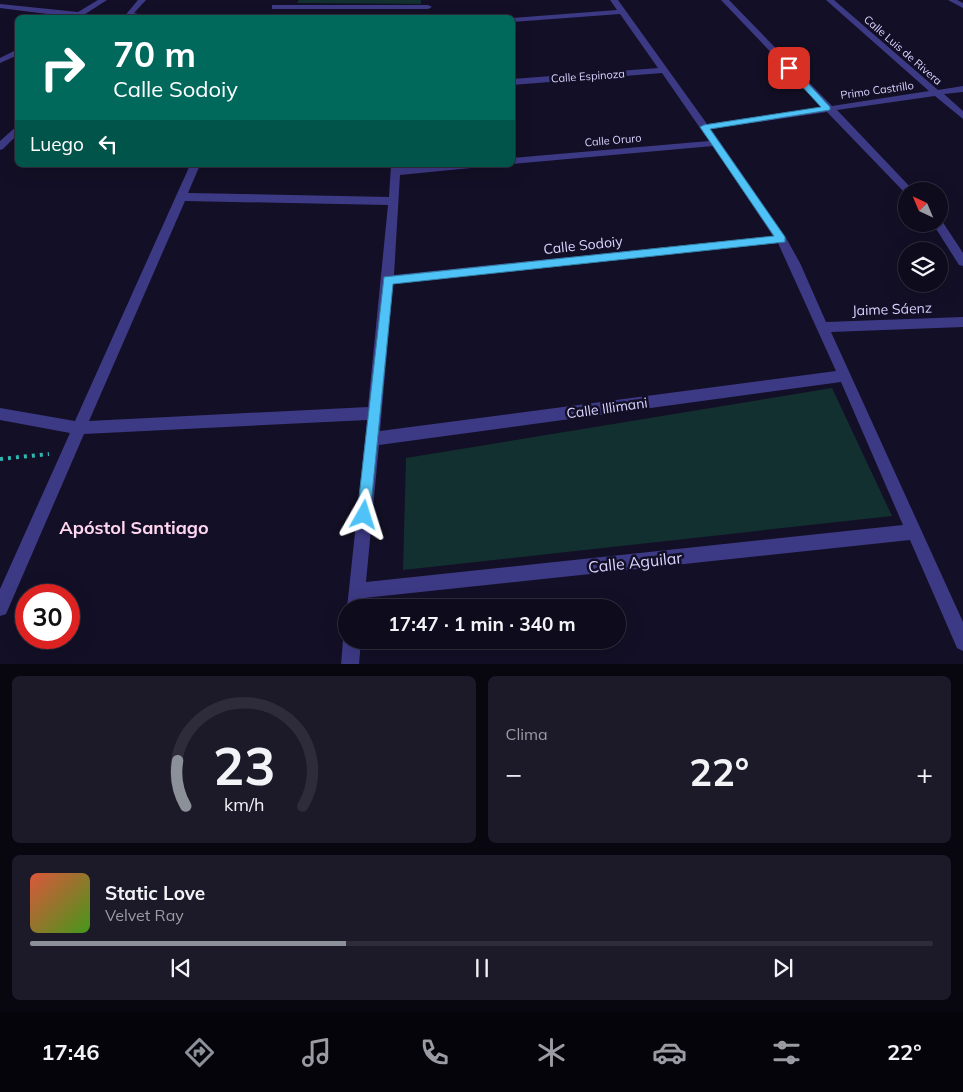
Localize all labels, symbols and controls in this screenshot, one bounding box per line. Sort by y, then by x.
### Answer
street label: Calle Luis de Rivera [861,12,945,88]
text: 70 m [113,32,196,76]
icon: right [30,35,95,100]
pin [768,47,810,89]
icon: arrive [775,54,803,82]
street label: Calle Espinoza [551,66,625,86]
text: Calle Sodoiy [113,75,238,103]
street label: Primo Castrillo [839,78,915,102]
icon: left [94,130,122,158]
street label: Calle Oruro [584,131,642,149]
text: Luego [30,132,84,156]
north arrow [898,182,948,232]
map controls [898,182,948,292]
street label: Calle Sodoiy [542,232,624,258]
button: layers [898,242,948,292]
street label: Jaime Sáenz [852,299,932,319]
street label: Calle Illimani [565,393,649,423]
position arrow [337,488,389,540]
district label: Apóstol Santiago [59,516,209,539]
street label: Calle Aguilar [587,547,683,577]
speed limit sign: 30 [15,584,80,649]
text: 17:47 · 1 min · 340 m [388,612,576,636]
text: Clima [506,724,548,744]
text: 23 [213,733,275,798]
text: 22° [689,748,749,796]
text: − [506,756,522,791]
text: + [916,756,933,791]
text: km/h [224,793,264,815]
text: Static Love [105,881,205,905]
text: Velvet Ray [105,905,184,925]
icon: previous [167,954,195,982]
icon: pause [468,954,496,982]
icon: next [769,954,797,982]
icon: directions [182,1035,217,1070]
icon: music [299,1035,334,1070]
icon: phone [417,1035,452,1070]
icon: climate [534,1035,569,1070]
icon: car [652,1035,687,1070]
icon: filters [769,1035,804,1070]
text: 17:46 [41,1038,100,1066]
text: 22° [887,1038,922,1066]

